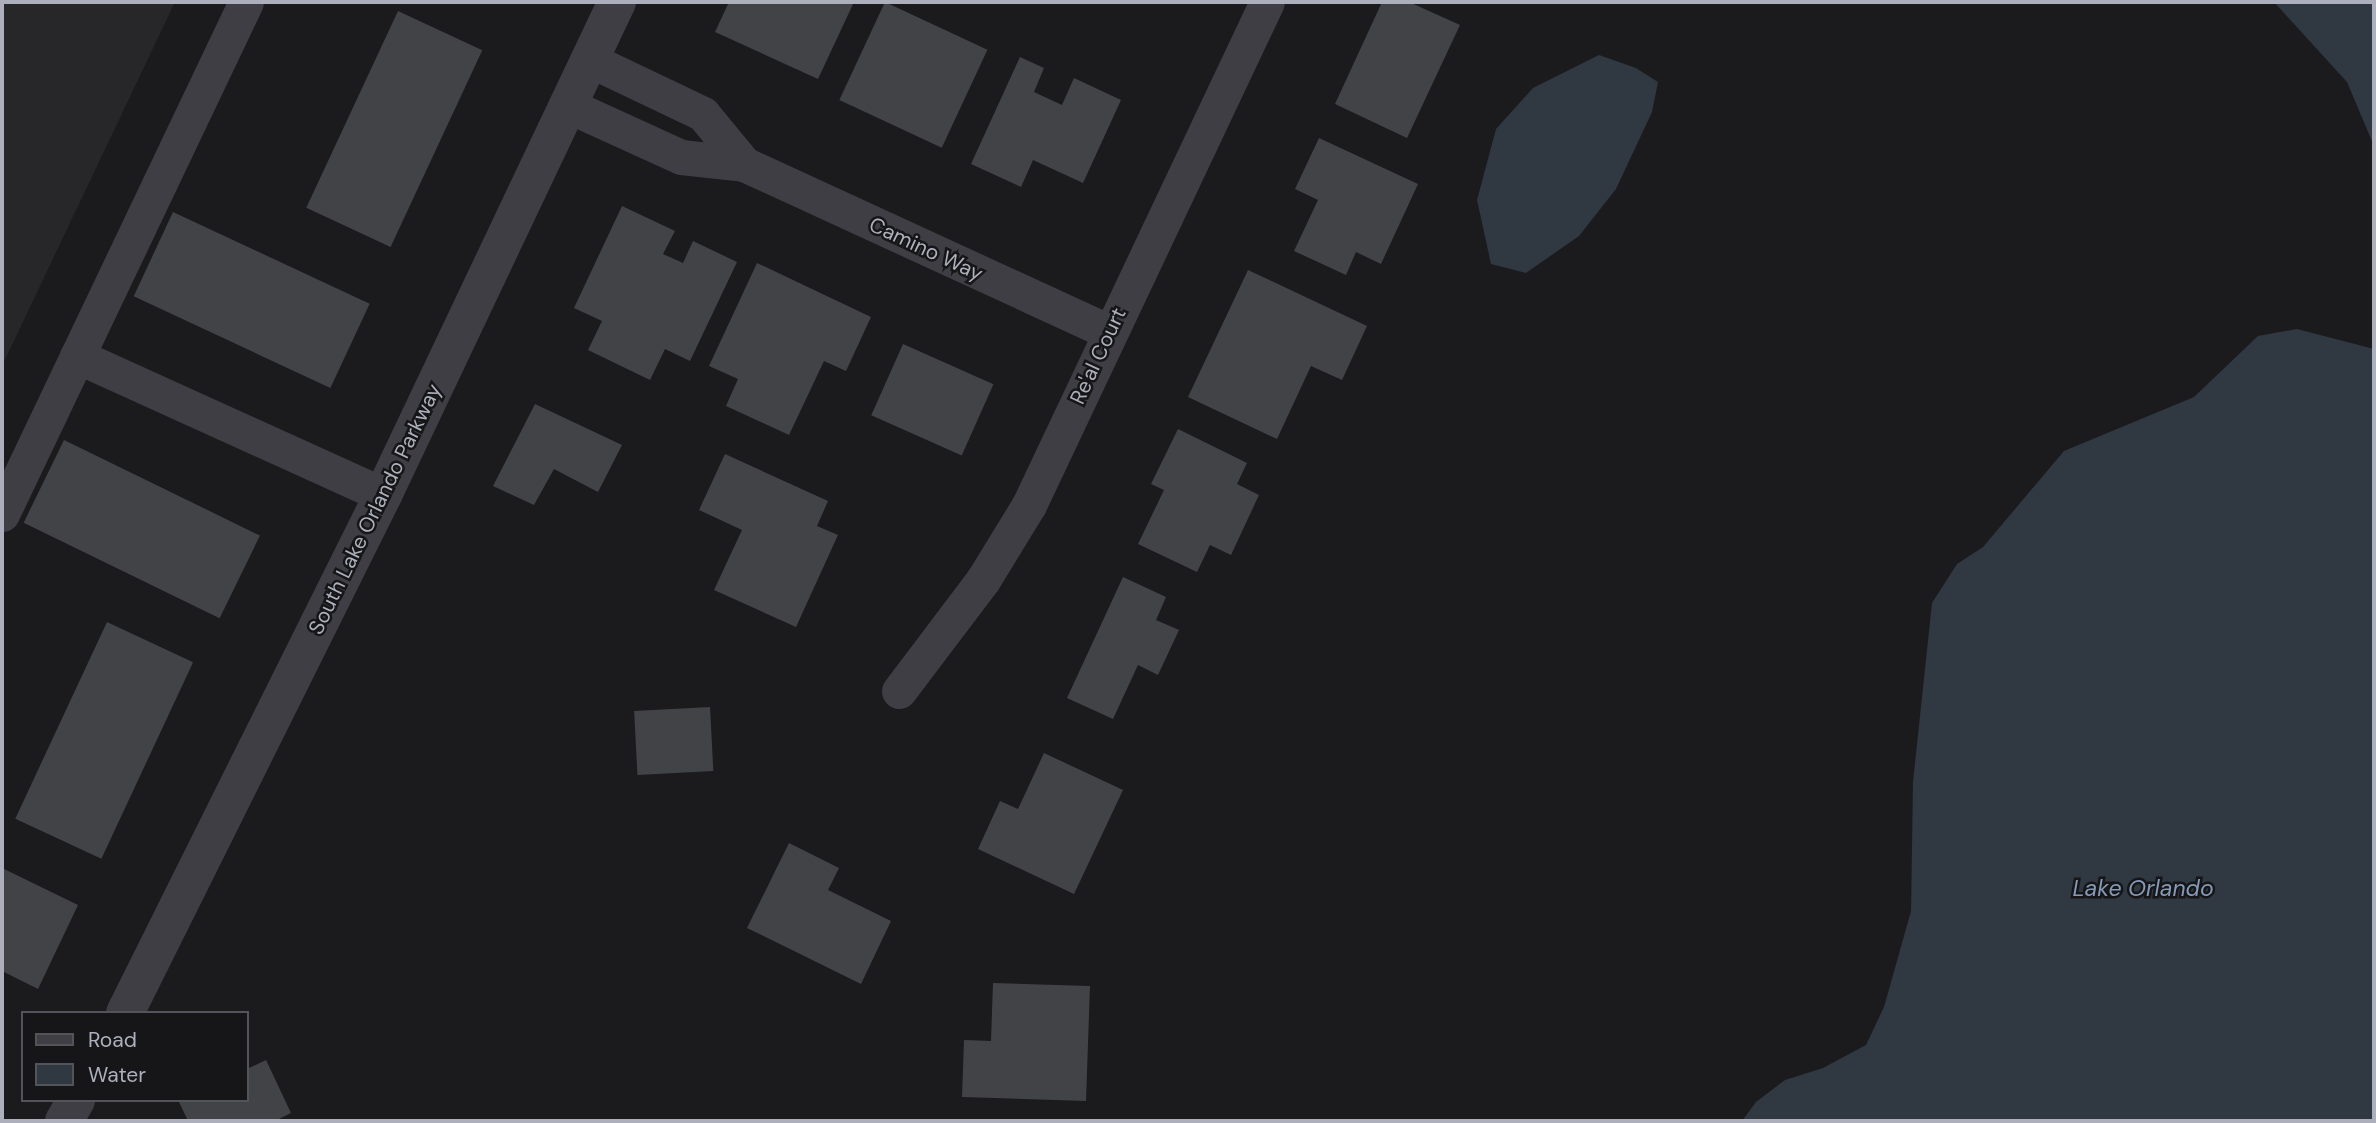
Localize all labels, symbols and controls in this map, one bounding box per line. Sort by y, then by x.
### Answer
street label: Camino Way [865,212,987,286]
street label: Re'al Court [1065,304,1131,408]
street label: South Lake Orlando Parkway [303,380,447,638]
water label: Lake Orlando [2072,874,2214,902]
legend [21,1011,248,1102]
text: Road [88,1026,137,1054]
text: Water [88,1061,146,1089]

